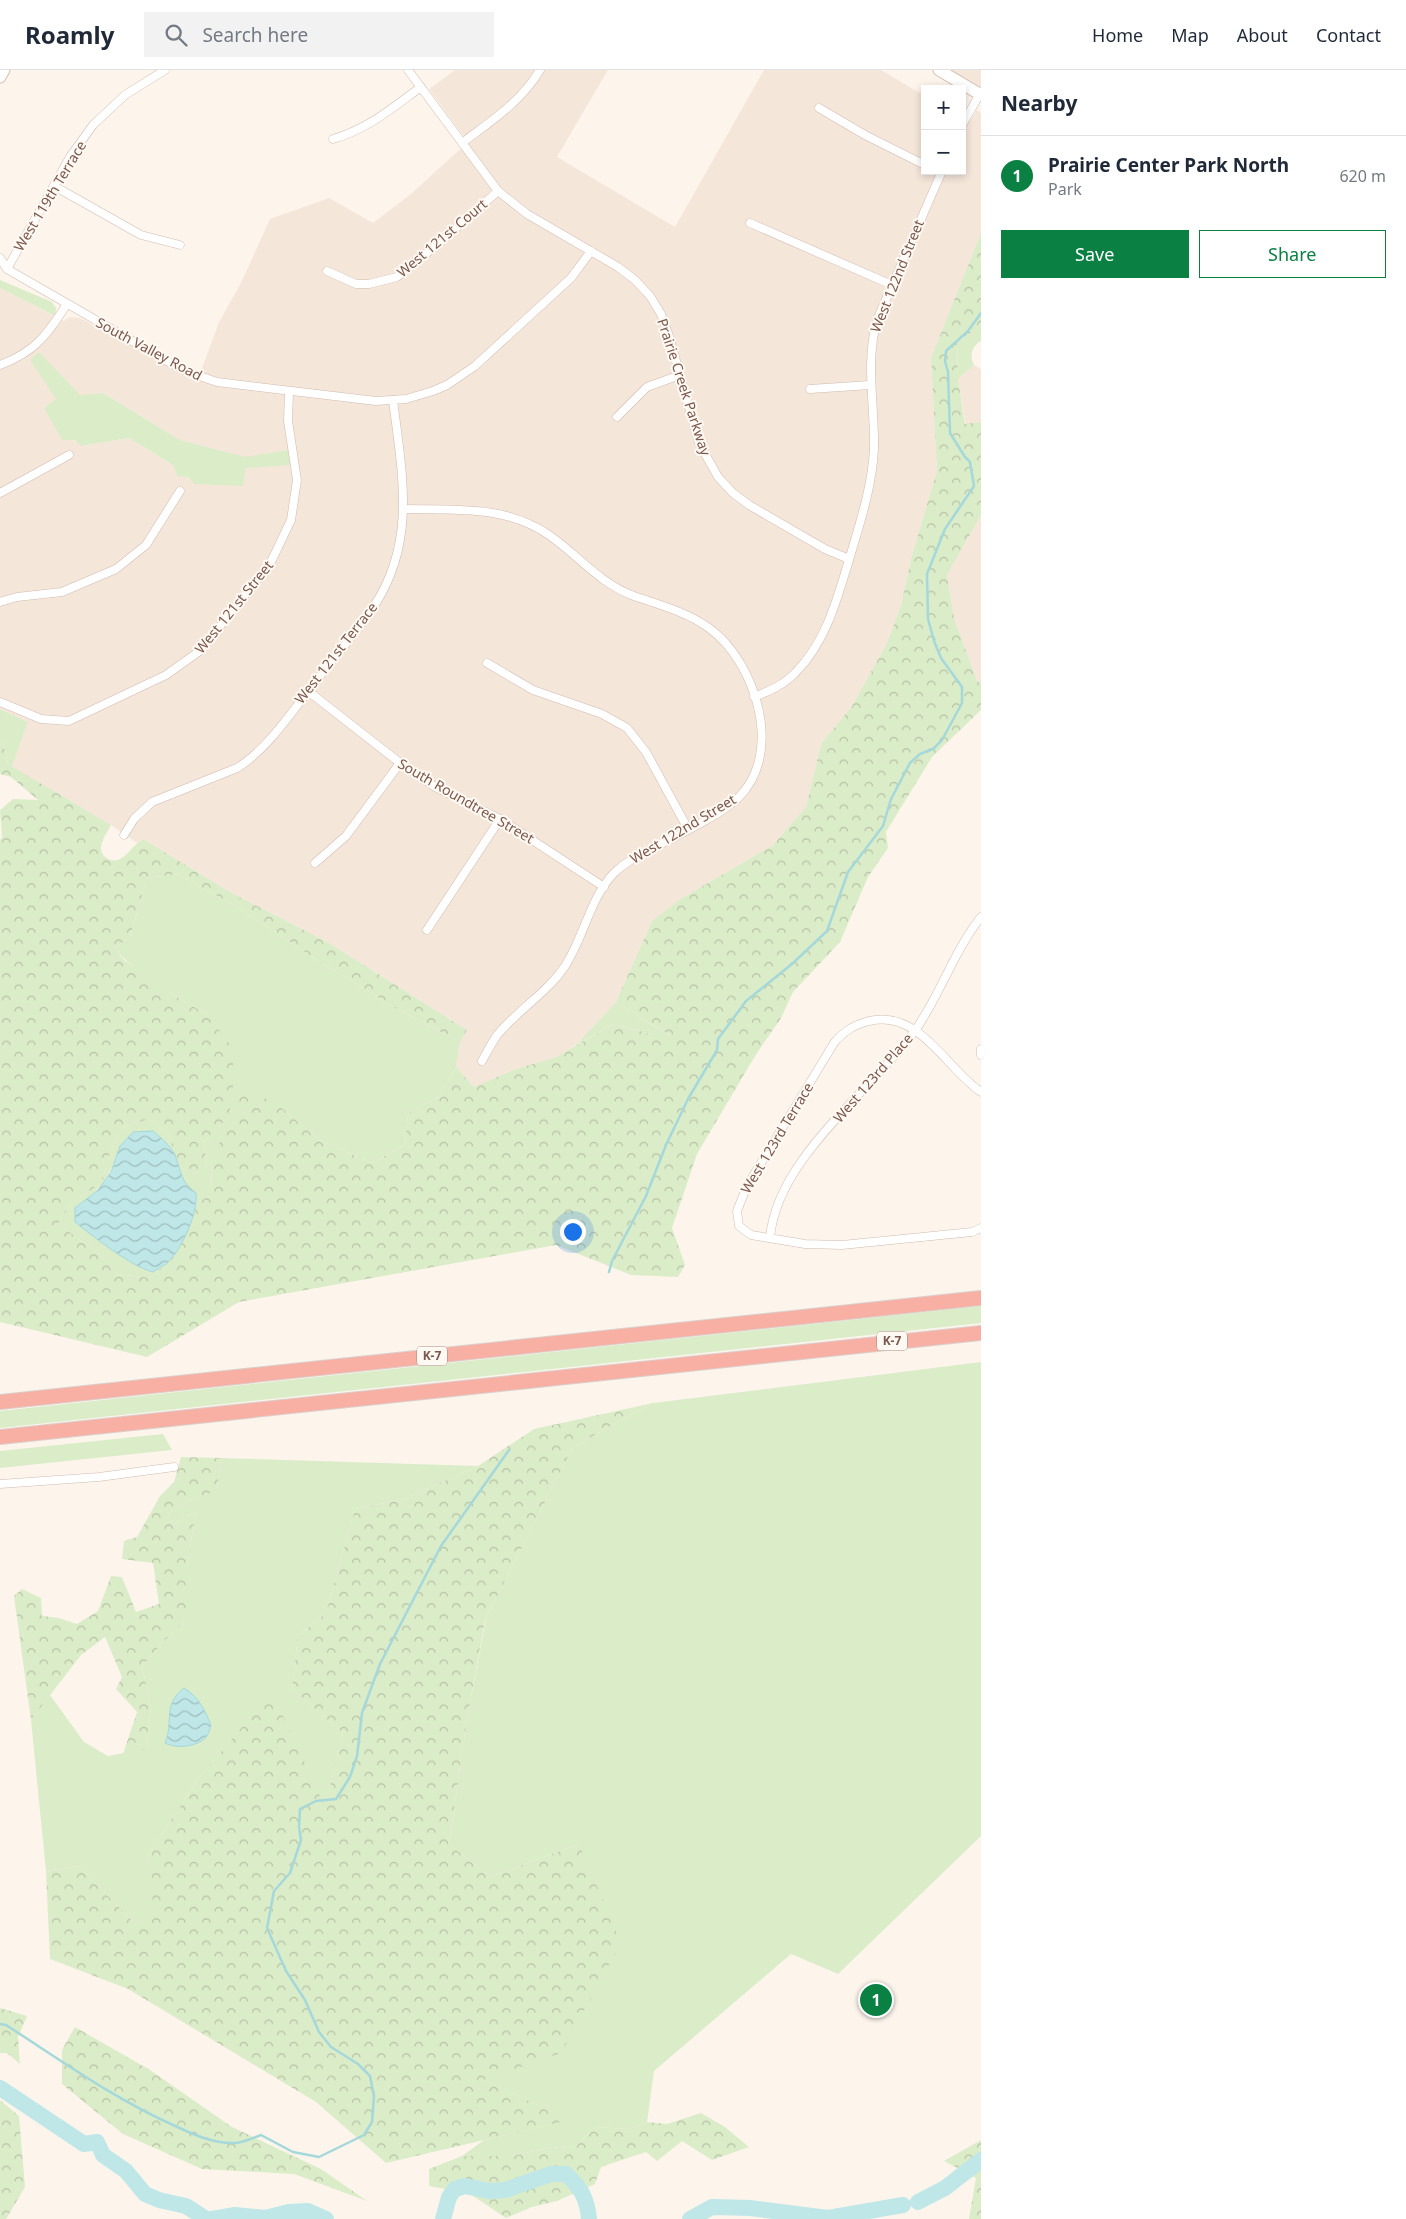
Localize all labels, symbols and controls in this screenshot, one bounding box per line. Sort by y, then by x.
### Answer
search box [144,12,494,57]
text: Roamly [25,18,114,51]
icon: search [162,21,190,49]
text: Search here [202,22,308,48]
text: Home [1092,23,1143,47]
text: Map [1171,23,1209,47]
text: About [1237,23,1288,47]
text: Contact [1316,23,1381,47]
map controls [921,85,966,175]
button: + [921,85,966,130]
text: Nearby [1001,89,1077,117]
button: − [921,130,966,175]
street label: West 119th Terrace [9,137,90,255]
text: Prairie Center Park North [1048,152,1289,178]
text: 1 [1012,165,1022,187]
text: 620 m [1339,165,1386,187]
text: Park [1048,178,1082,200]
street label: West 121st Court [393,194,491,281]
street label: West 122nd Street [865,217,928,335]
button: Save [1001,230,1189,278]
button: Share [1199,230,1386,278]
street label: South Valley Road [93,313,206,385]
street label: Prairie Creek Parkway [653,316,716,459]
street label: West 121st Street [190,556,277,657]
street label: West 121st Terrace [290,598,381,707]
street label: South Roundtree Street [395,754,538,847]
street label: West 122nd Street [626,790,739,868]
street label: West 123rd Place [829,1029,917,1126]
street label: West 123rd Terrace [736,1079,817,1197]
your location [560,1219,586,1245]
road number: K-7 [877,1332,907,1350]
road number: K-7 [417,1346,447,1365]
pin: 1 [860,1981,892,2019]

